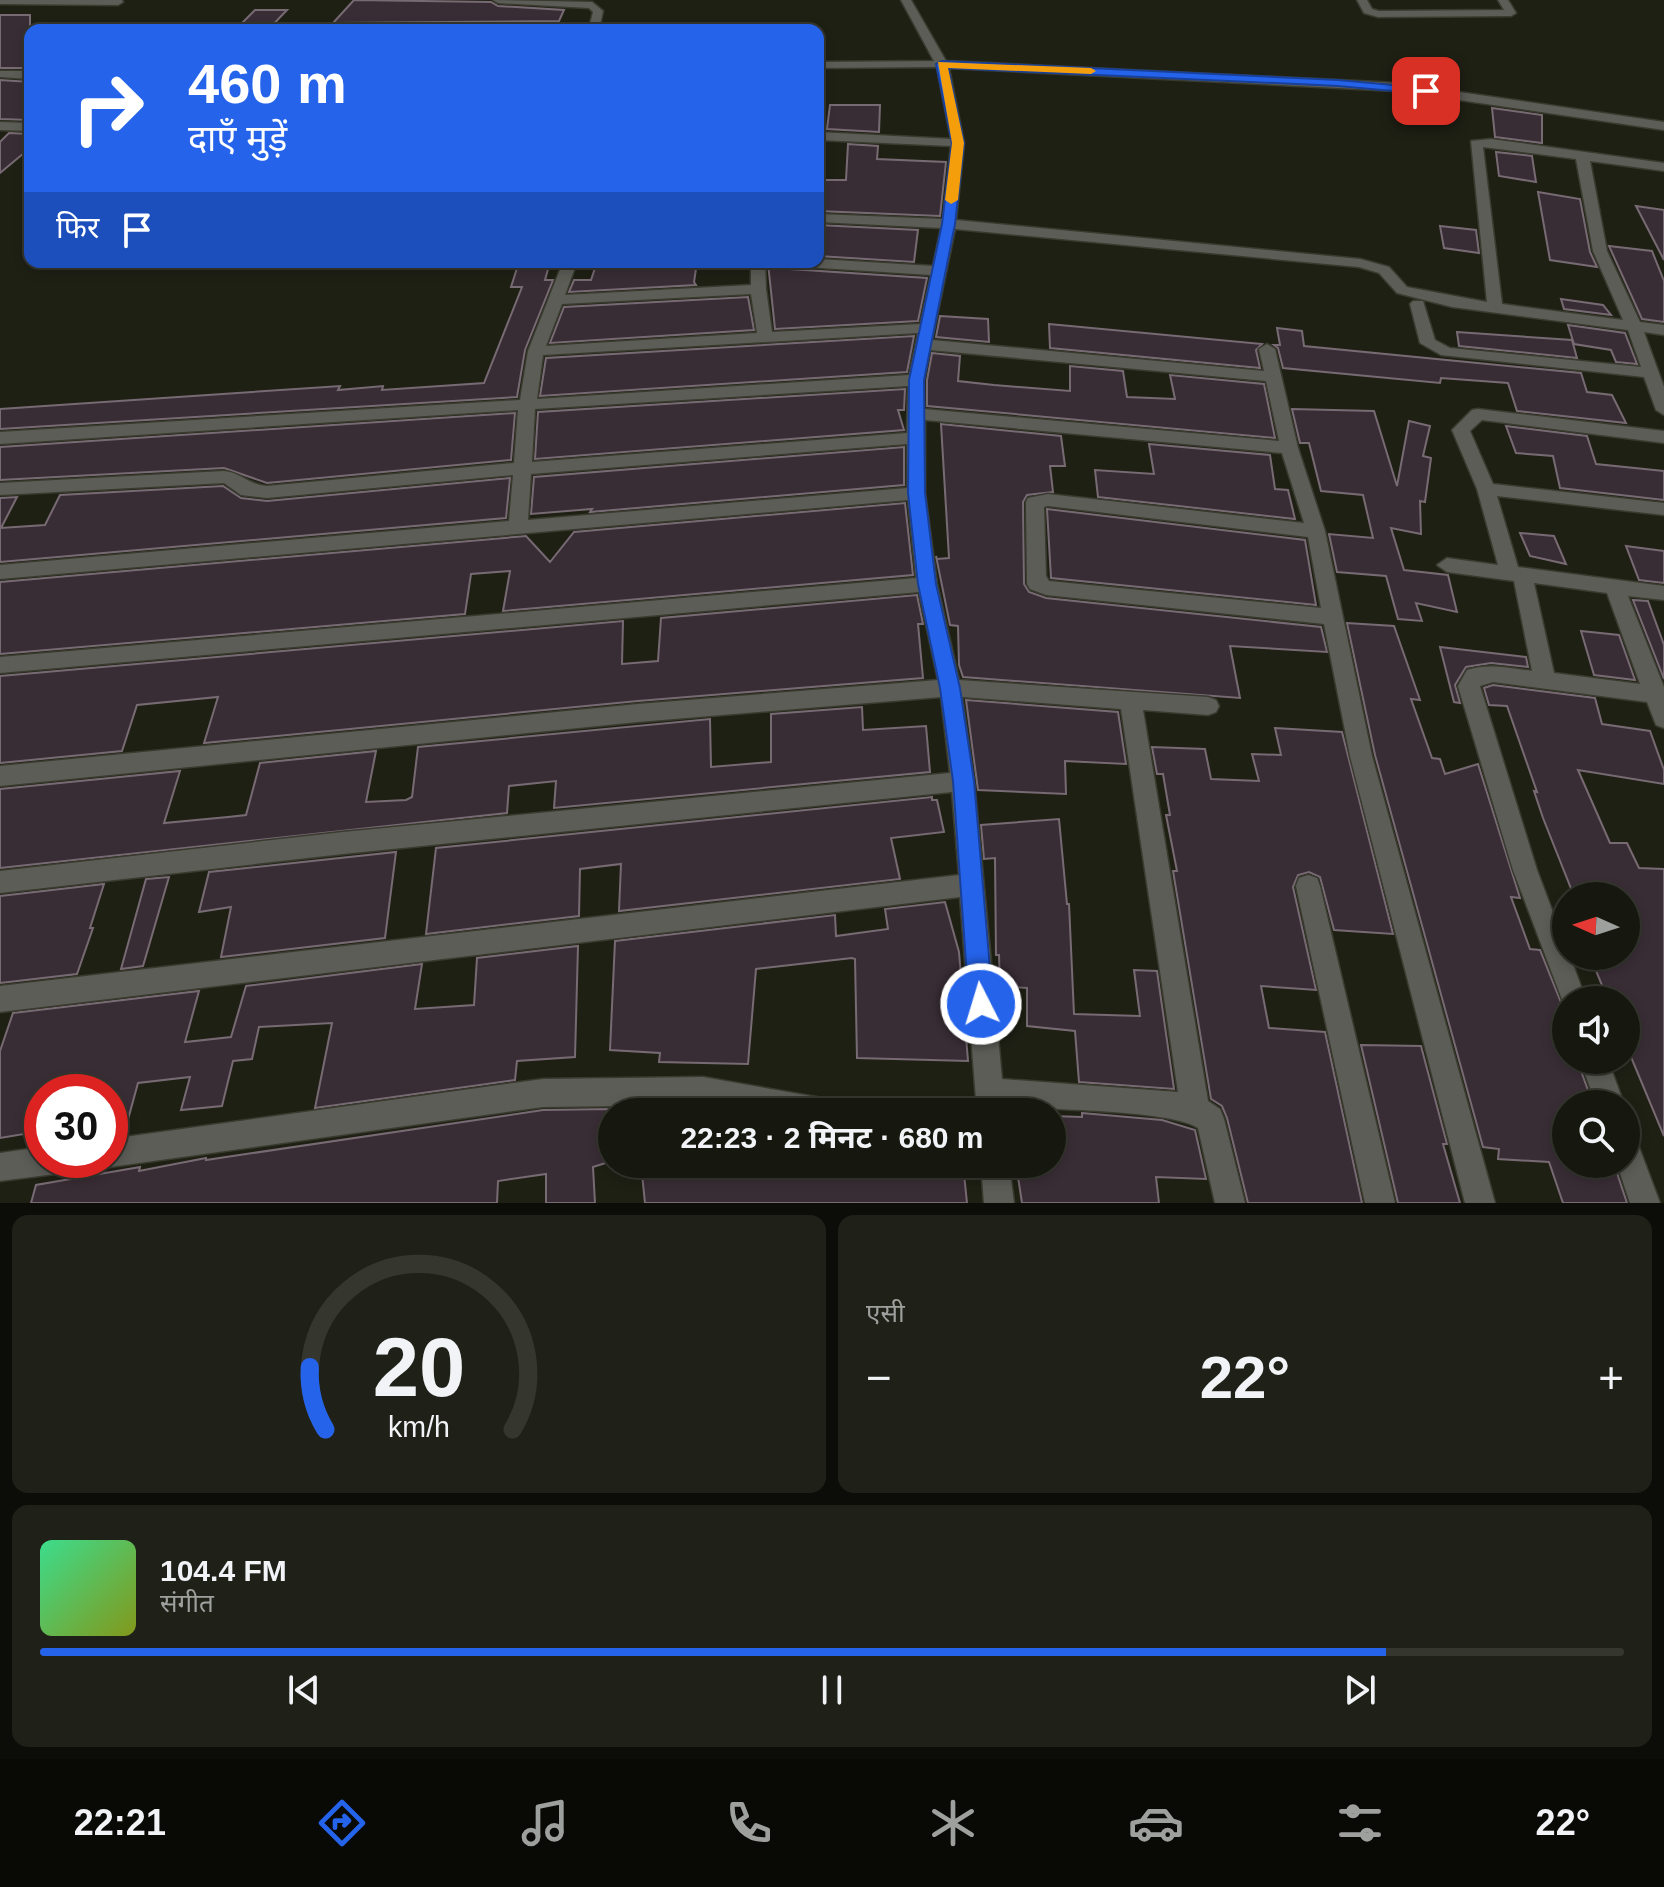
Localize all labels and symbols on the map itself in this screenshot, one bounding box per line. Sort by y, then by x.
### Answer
pin [1392,57,1460,125]
north arrow [1552,882,1640,970]
position arrow [939,962,1023,1046]
speed limit sign: 30 [24,1074,128,1178]

